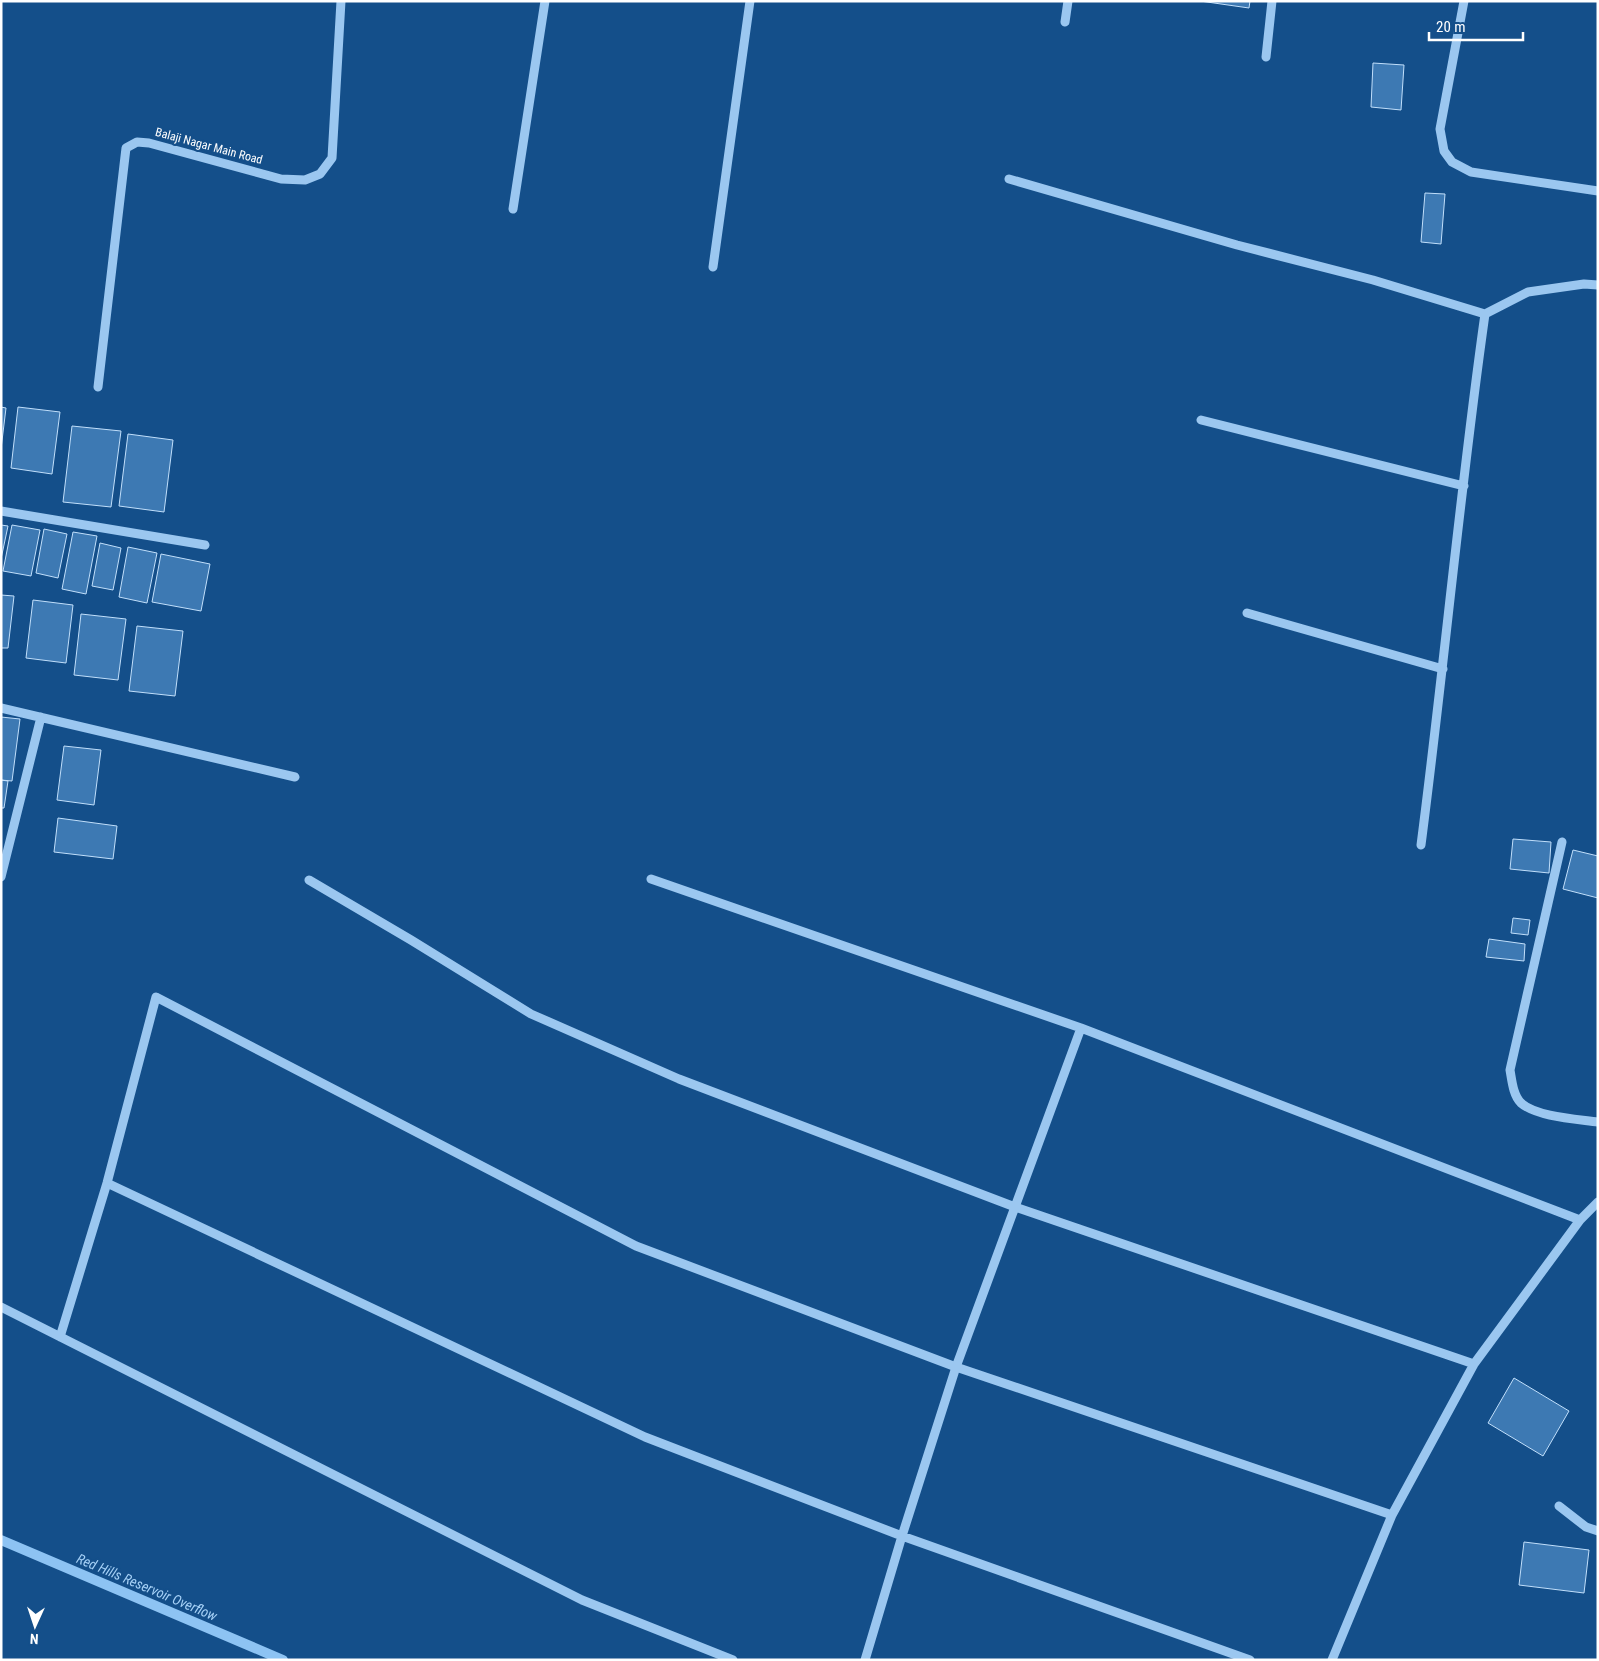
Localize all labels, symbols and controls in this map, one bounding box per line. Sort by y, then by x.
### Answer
scale bar [1429,10,1523,42]
text: 20 m [1436,18,1466,36]
street label: Balaji Nagar Main Road [154,125,264,167]
water label: Red Hills Reservoir Overflow [74,1550,221,1624]
north arrow [10,1601,60,1651]
text: N [30,1631,39,1647]

